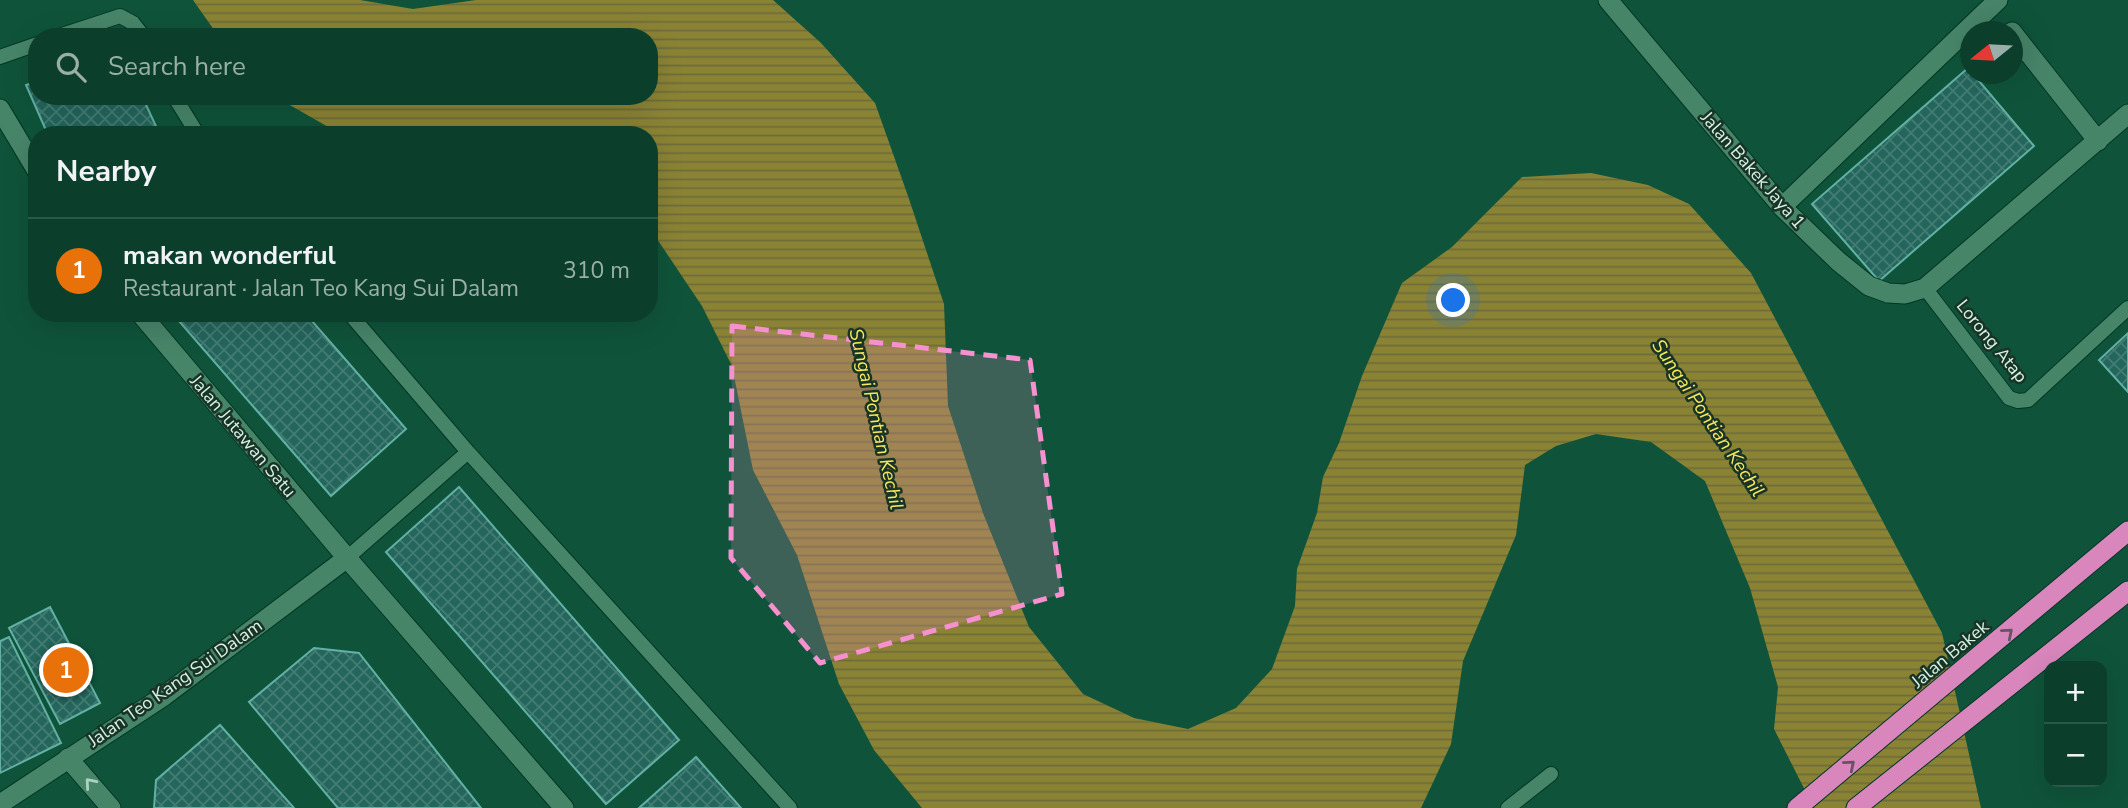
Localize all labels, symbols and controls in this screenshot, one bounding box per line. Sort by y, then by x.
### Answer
north arrow [1960,21,2023,84]
search box [28,28,658,105]
icon: search [52,48,90,86]
text: Search here [108,49,246,84]
street label: Jalan Bakek Jaya 1 [1695,105,1811,234]
text: Nearby [56,151,156,192]
text: makan wonderful [123,238,336,273]
text: 1 [72,255,86,286]
text: 310 m [563,255,630,286]
text: Restaurant · Jalan Teo Kang Sui Dalam [123,273,519,304]
your location [1436,283,1470,317]
street label: Lorong Atap [1951,294,2033,388]
water label: Sungai Pontian Kechil [843,326,909,512]
water label: Sungai Pontian Kechil [1646,334,1770,502]
street label: Jalan Jutawan Satu [184,369,301,502]
street label: Jalan Teo Kang Sui Dalam [82,613,267,753]
street label: Jalan Bakek [1905,614,1995,694]
one-way arrow [2000,629,2013,641]
pin: 1 [43,644,89,696]
map controls [2044,661,2107,787]
button: + [2044,661,2107,724]
button: − [2044,724,2107,787]
one-way arrow [1842,760,1854,773]
one-way arrow [86,778,98,791]

